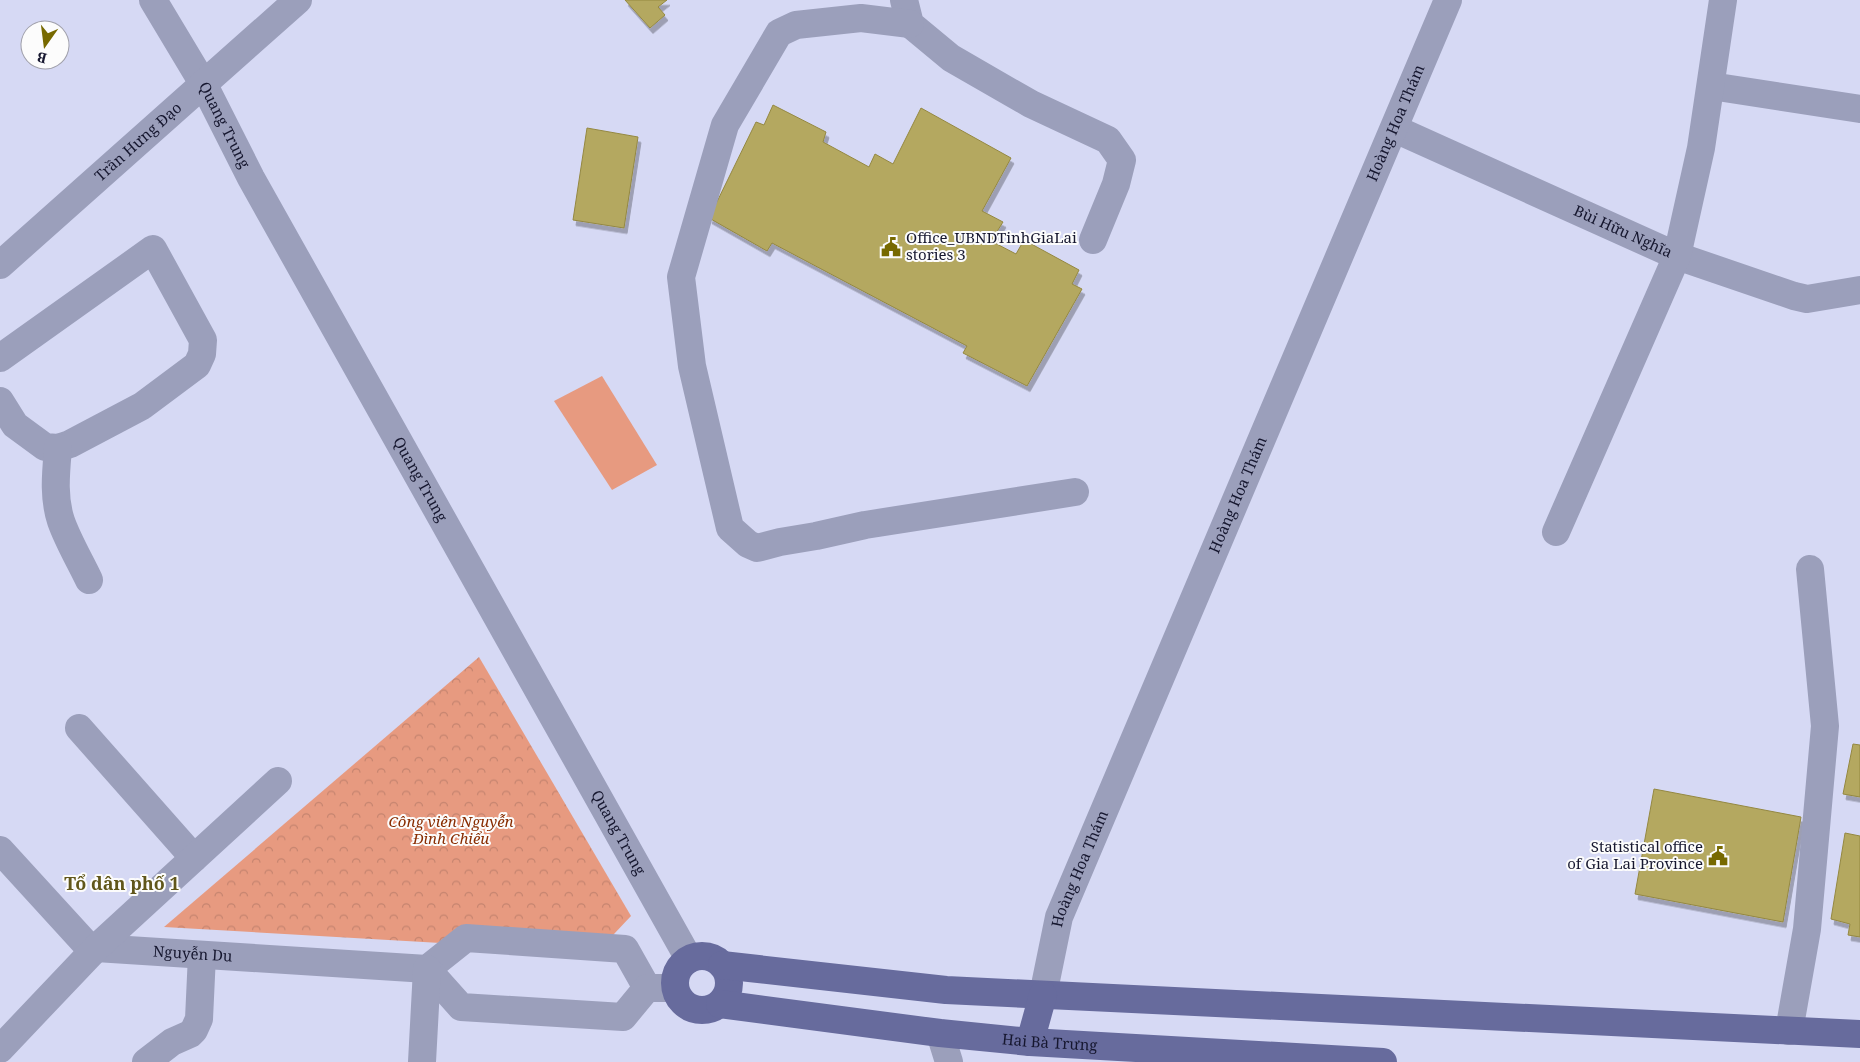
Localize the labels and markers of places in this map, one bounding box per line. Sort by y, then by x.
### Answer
place label: Office_UBNDTinhGiaLai stories 3 [906,227,1077,264]
public building icon: Office_UBNDTinhGiaLai stories 3 [880,236,902,258]
place label: Statistical office of Gia Lai Province [1567,836,1703,873]
public building icon: Statistical office of Gia Lai Province [1707,845,1729,867]

